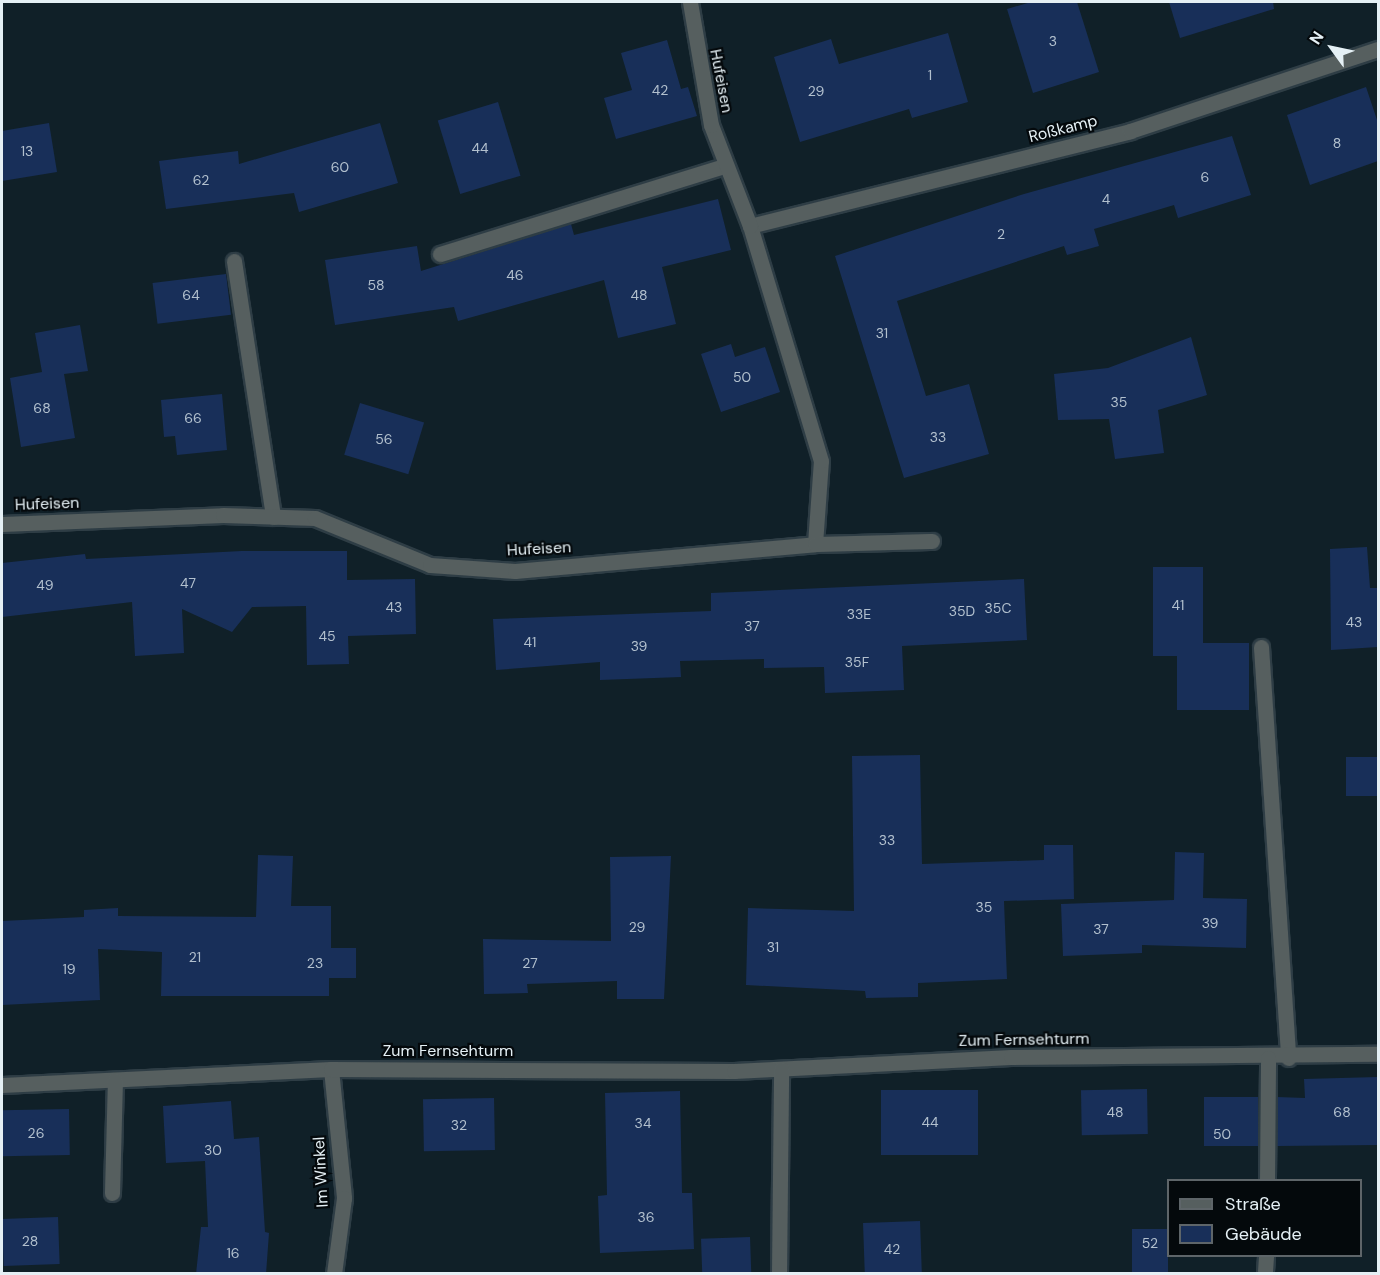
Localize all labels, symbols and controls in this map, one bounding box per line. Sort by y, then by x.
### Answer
north arrow [1302,18,1362,78]
text: N [1304,27,1328,49]
house number: 3 [1049,33,1057,49]
street label: Hufeisen [705,48,737,114]
house number: 1 [928,67,932,83]
house number: 42 [652,82,668,98]
house number: 29 [808,83,824,99]
street label: Roßkamp [1027,111,1099,147]
house number: 8 [1333,135,1341,151]
house number: 44 [472,140,488,156]
house number: 13 [21,143,33,159]
house number: 60 [331,159,349,175]
house number: 6 [1201,169,1209,185]
house number: 62 [193,172,209,188]
house number: 4 [1102,191,1110,207]
house number: 2 [997,226,1005,242]
house number: 46 [506,267,524,283]
house number: 58 [367,277,385,293]
house number: 64 [182,287,200,303]
house number: 48 [630,287,648,303]
house number: 31 [876,325,888,341]
house number: 50 [733,369,751,385]
house number: 35 [1111,394,1127,410]
house number: 68 [33,400,51,416]
house number: 66 [184,410,202,426]
house number: 33 [930,429,946,445]
house number: 56 [375,431,393,447]
street label: Hufeisen [14,493,80,515]
street label: Hufeisen [506,538,572,560]
house number: 47 [180,575,196,591]
house number: 49 [36,577,54,593]
house number: 41 [1172,597,1184,613]
house number: 43 [386,599,402,615]
house number: 35C [985,600,1011,616]
house number: 35D [949,603,975,619]
house number: 33E [847,606,871,622]
house number: 43 [1346,614,1362,630]
house number: 37 [744,618,760,634]
house number: 45 [318,628,336,644]
house number: 41 [524,634,536,650]
house number: 39 [631,638,647,654]
house number: 35F [845,654,869,670]
house number: 33 [879,832,895,848]
house number: 35 [976,899,992,915]
house number: 39 [1202,915,1218,931]
house number: 29 [629,919,645,935]
house number: 37 [1093,921,1109,937]
house number: 31 [767,939,779,955]
house number: 21 [189,949,201,965]
house number: 23 [307,955,323,971]
house number: 27 [522,955,538,971]
house number: 19 [62,961,76,977]
street label: Zum Fernsehturm [958,1029,1090,1051]
street label: Zum Fernsehturm [383,1041,513,1061]
house number: 48 [1106,1104,1124,1120]
house number: 68 [1333,1104,1351,1120]
house number: 44 [922,1114,938,1130]
house number: 34 [635,1115,651,1131]
house number: 32 [451,1117,467,1133]
house number: 26 [28,1125,44,1141]
house number: 50 [1213,1126,1231,1142]
street label: Im Winkel [310,1136,332,1208]
house number: 30 [204,1142,222,1158]
legend [1167,1179,1362,1257]
text: Straße [1225,1192,1281,1216]
house number: 36 [637,1209,655,1225]
text: Gebäude [1225,1222,1302,1246]
house number: 28 [22,1233,38,1249]
house number: 52 [1142,1235,1158,1251]
house number: 42 [884,1241,900,1257]
house number: 16 [226,1245,240,1261]

